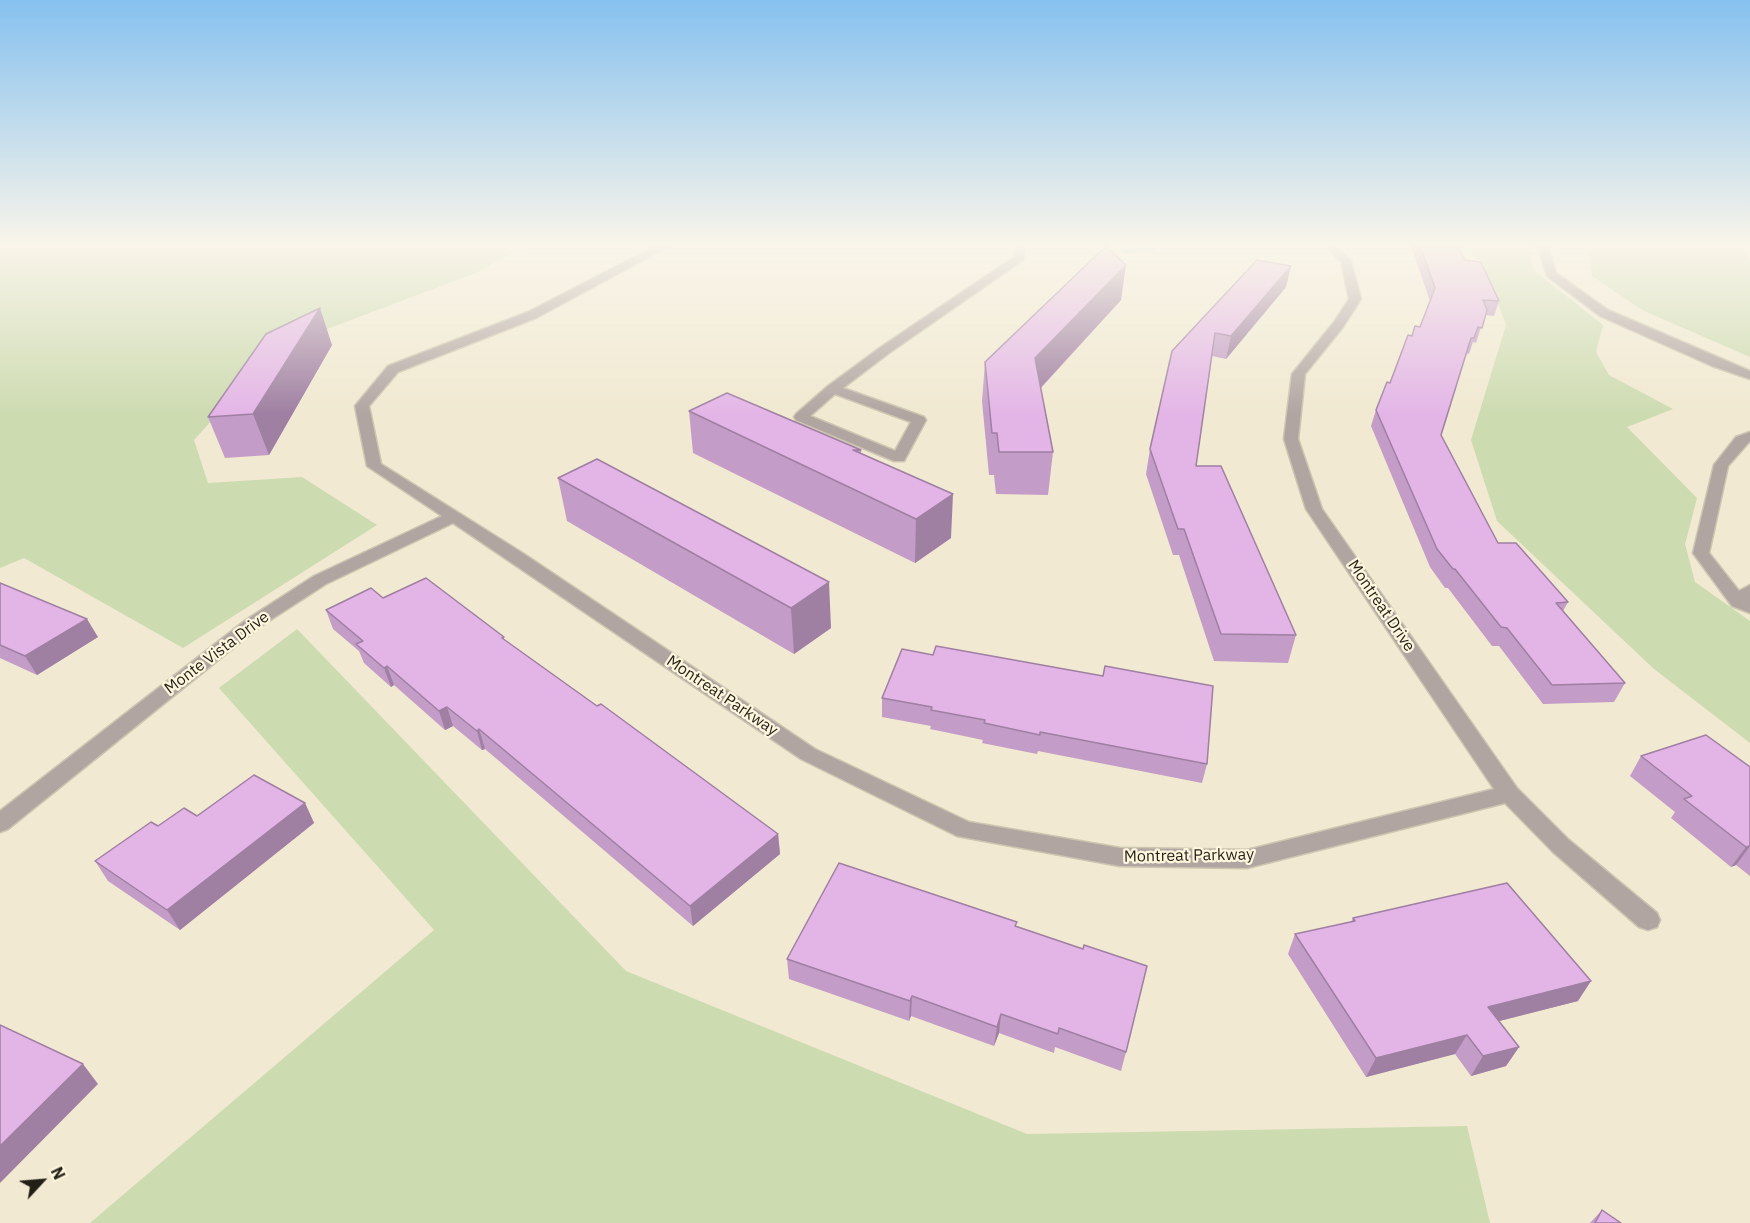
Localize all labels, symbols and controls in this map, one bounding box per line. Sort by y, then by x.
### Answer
street label: Montreat Drive [1343,557,1419,655]
street label: Monte Vista Drive [161,608,273,698]
street label: Montreat Parkway [663,652,781,740]
street label: Montreat Parkway [1124,845,1254,867]
north arrow [12,1151,72,1211]
text: N [47,1164,70,1183]

